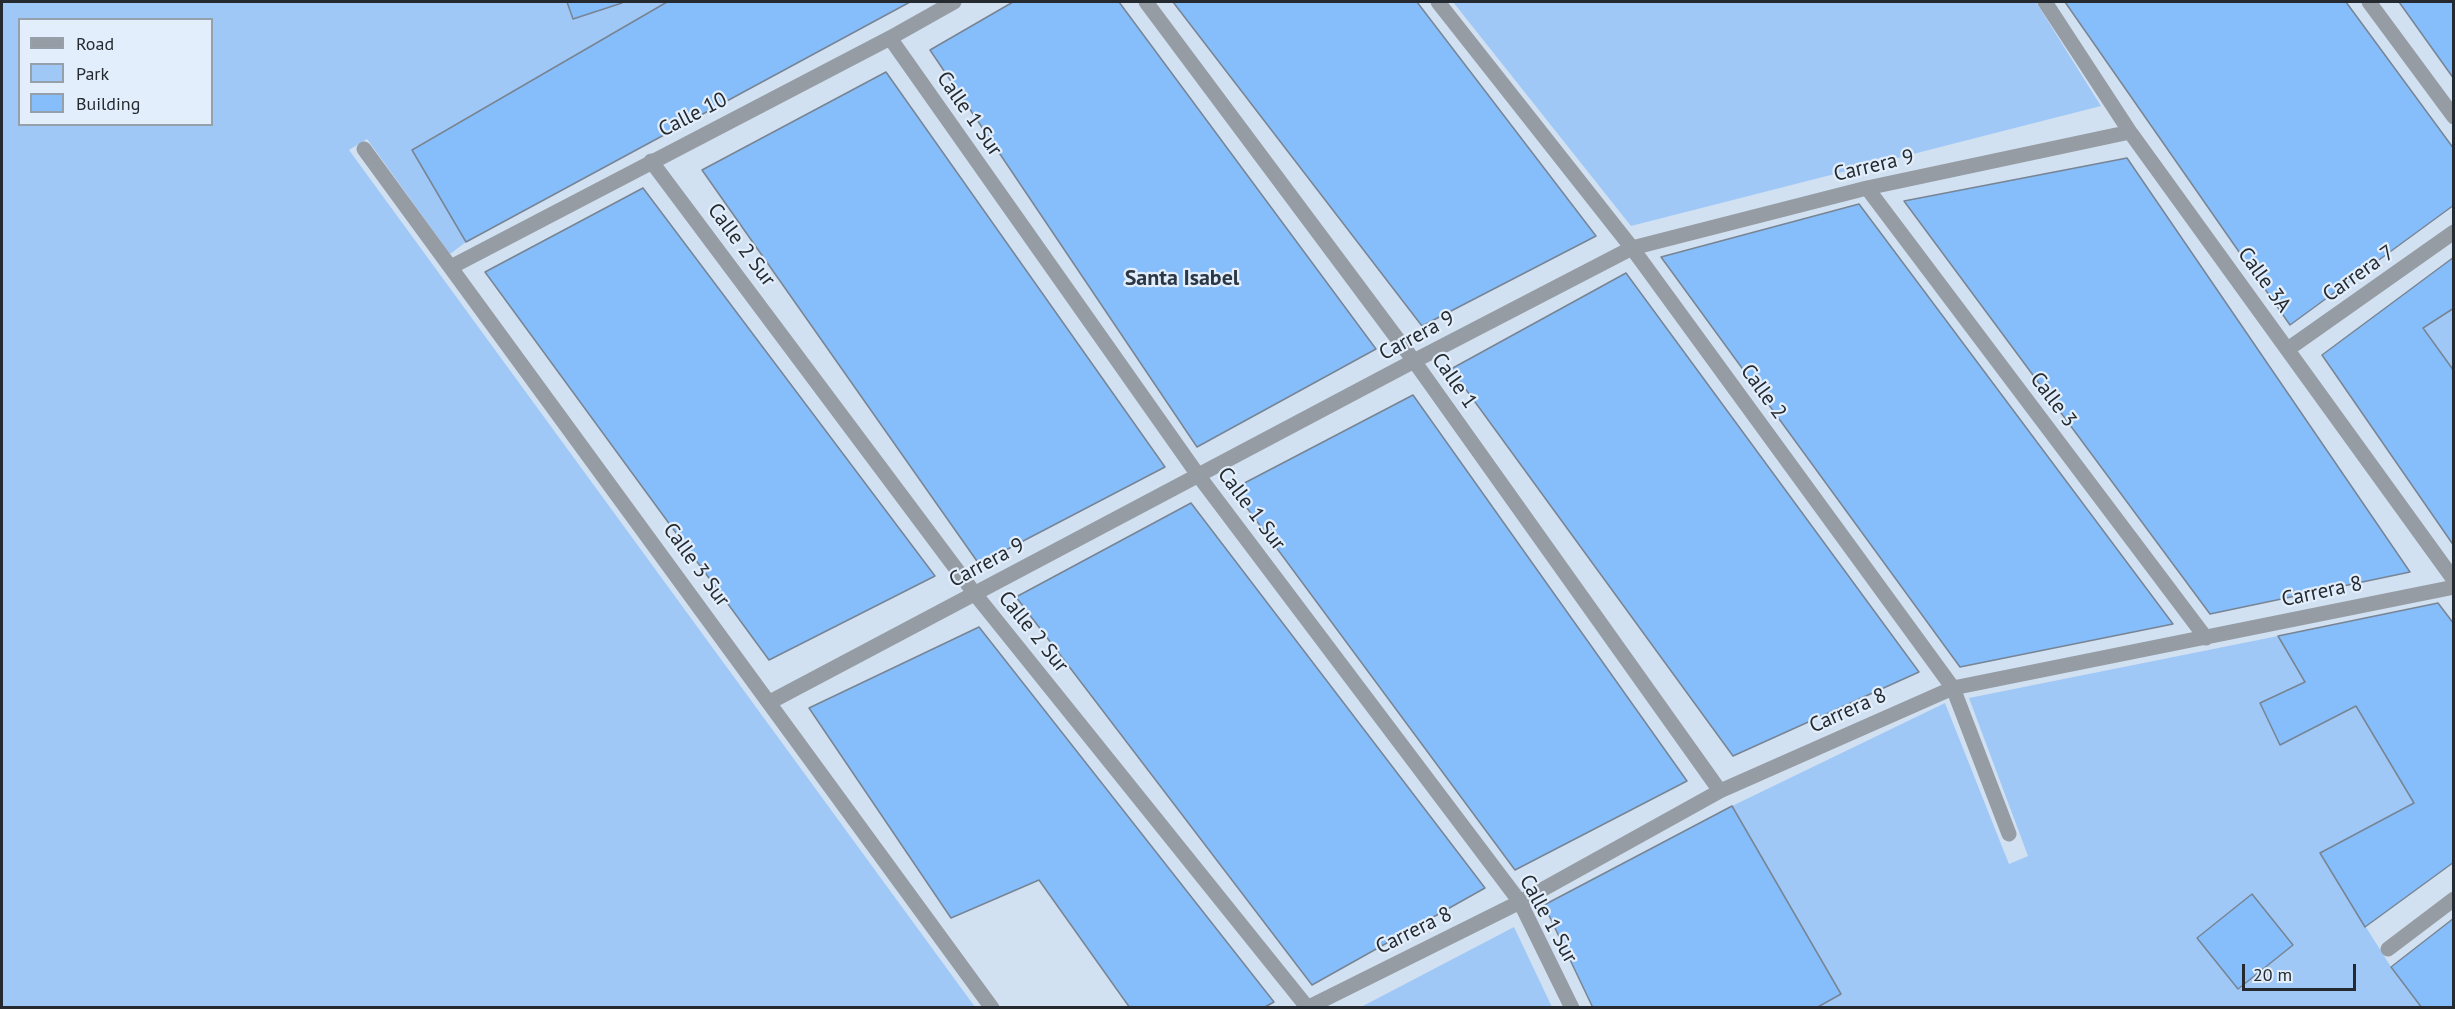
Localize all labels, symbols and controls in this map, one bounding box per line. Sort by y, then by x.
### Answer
legend [18,18,213,126]
text: Road [76,32,114,55]
text: Park [76,62,109,85]
street label: Calle 1 Sur [931,67,1007,161]
street label: Calle 10 [655,87,731,143]
text: Building [76,92,140,115]
street label: Carrera 9 [1831,145,1917,187]
street label: Calle 2 Sur [702,199,780,291]
street label: Carrera 7 [2318,240,2400,308]
street label: Calle 3A [2232,243,2296,317]
district label: Santa Isabel [1125,266,1239,292]
street label: Carrera 9 [1375,306,1459,366]
street label: Calle 1 [1426,348,1482,414]
street label: Calle 2 [1735,360,1791,424]
street label: Calle 3 [2024,368,2082,432]
street label: Calle 1 Sur [1212,463,1290,555]
street label: Calle 3 Sur [657,518,735,612]
street label: Carrera 9 [945,533,1029,593]
street label: Carrera 8 [2279,571,2365,613]
street label: Calle 2 Sur [993,586,1073,678]
street label: Carrera 8 [1806,683,1890,739]
street label: Calle 1 Sur [1513,870,1583,968]
street label: Carrera 8 [1372,902,1456,960]
scale bar [2245,952,2359,990]
text: 20 m [2253,963,2292,986]

